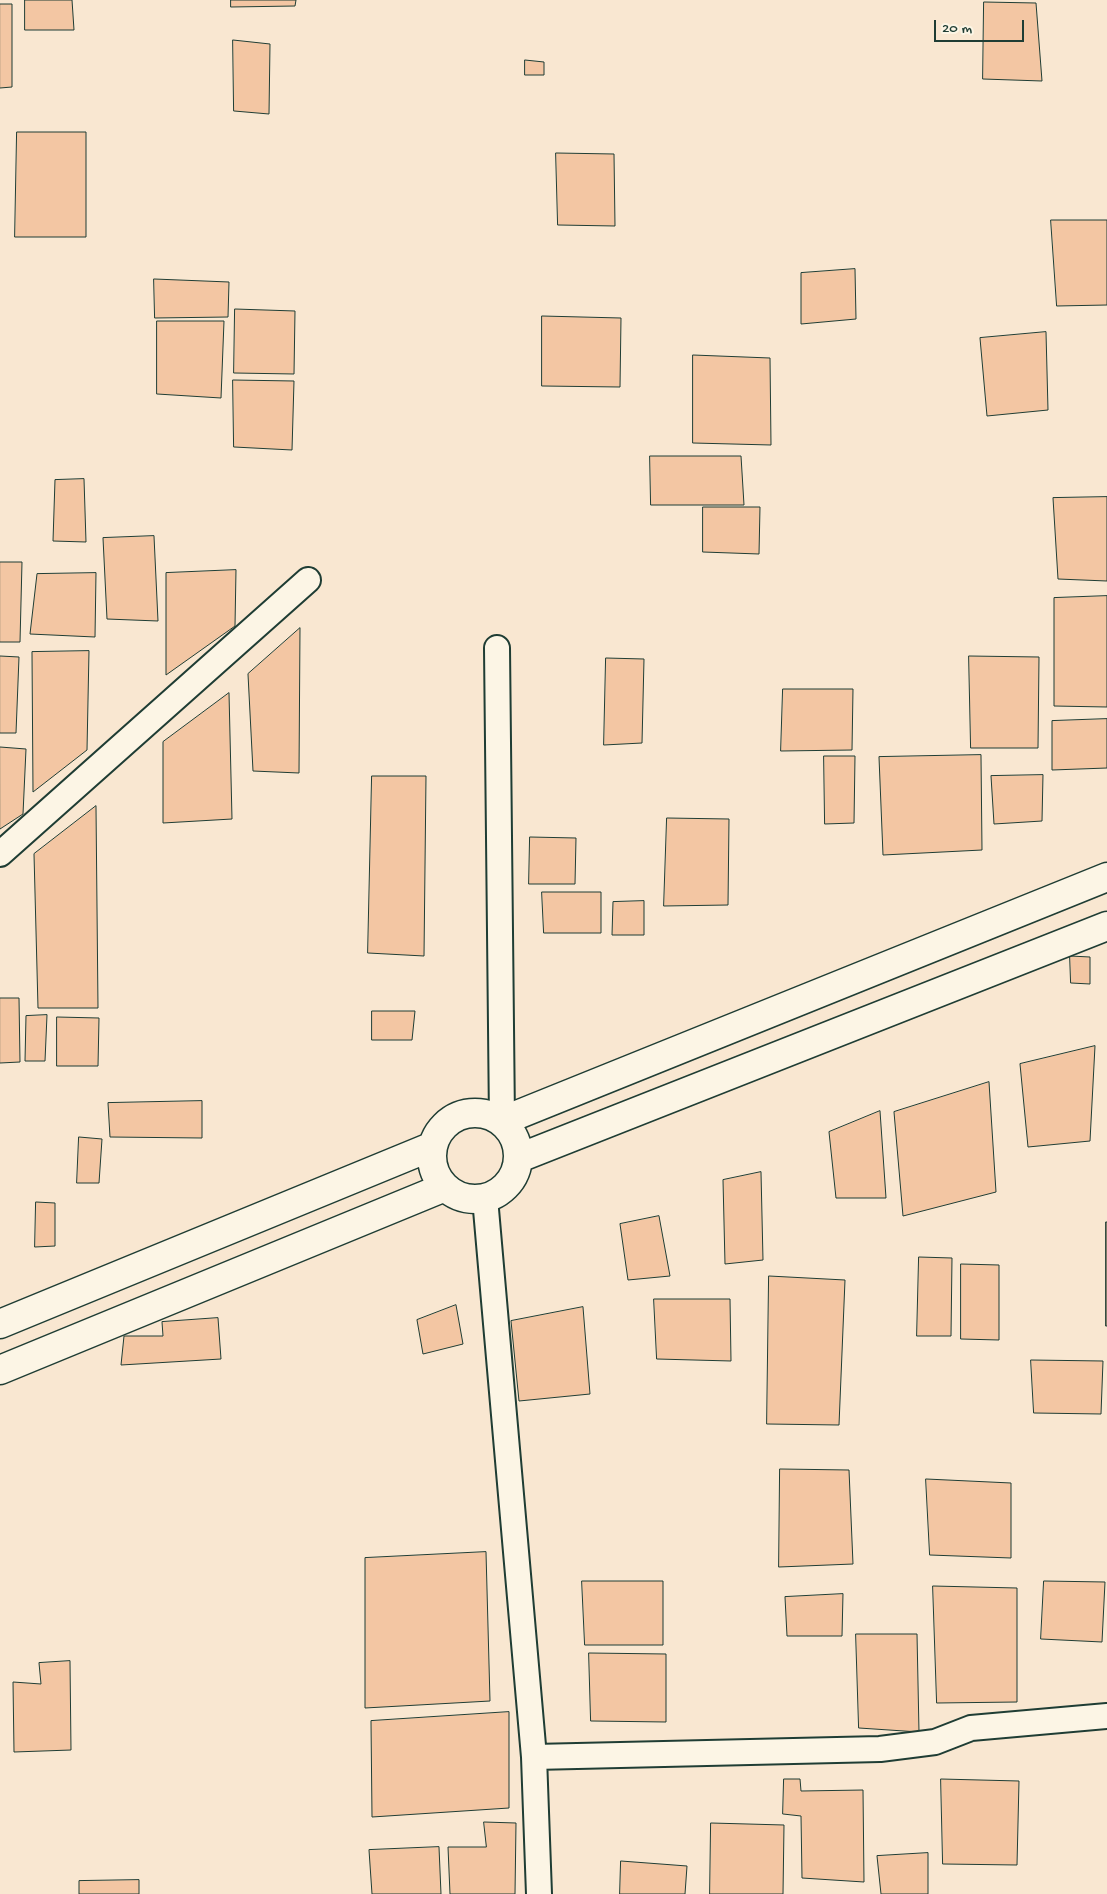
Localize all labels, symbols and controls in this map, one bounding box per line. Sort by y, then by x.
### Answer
scale bar [937,10,1027,42]
text: 20 m [942,20,972,38]

